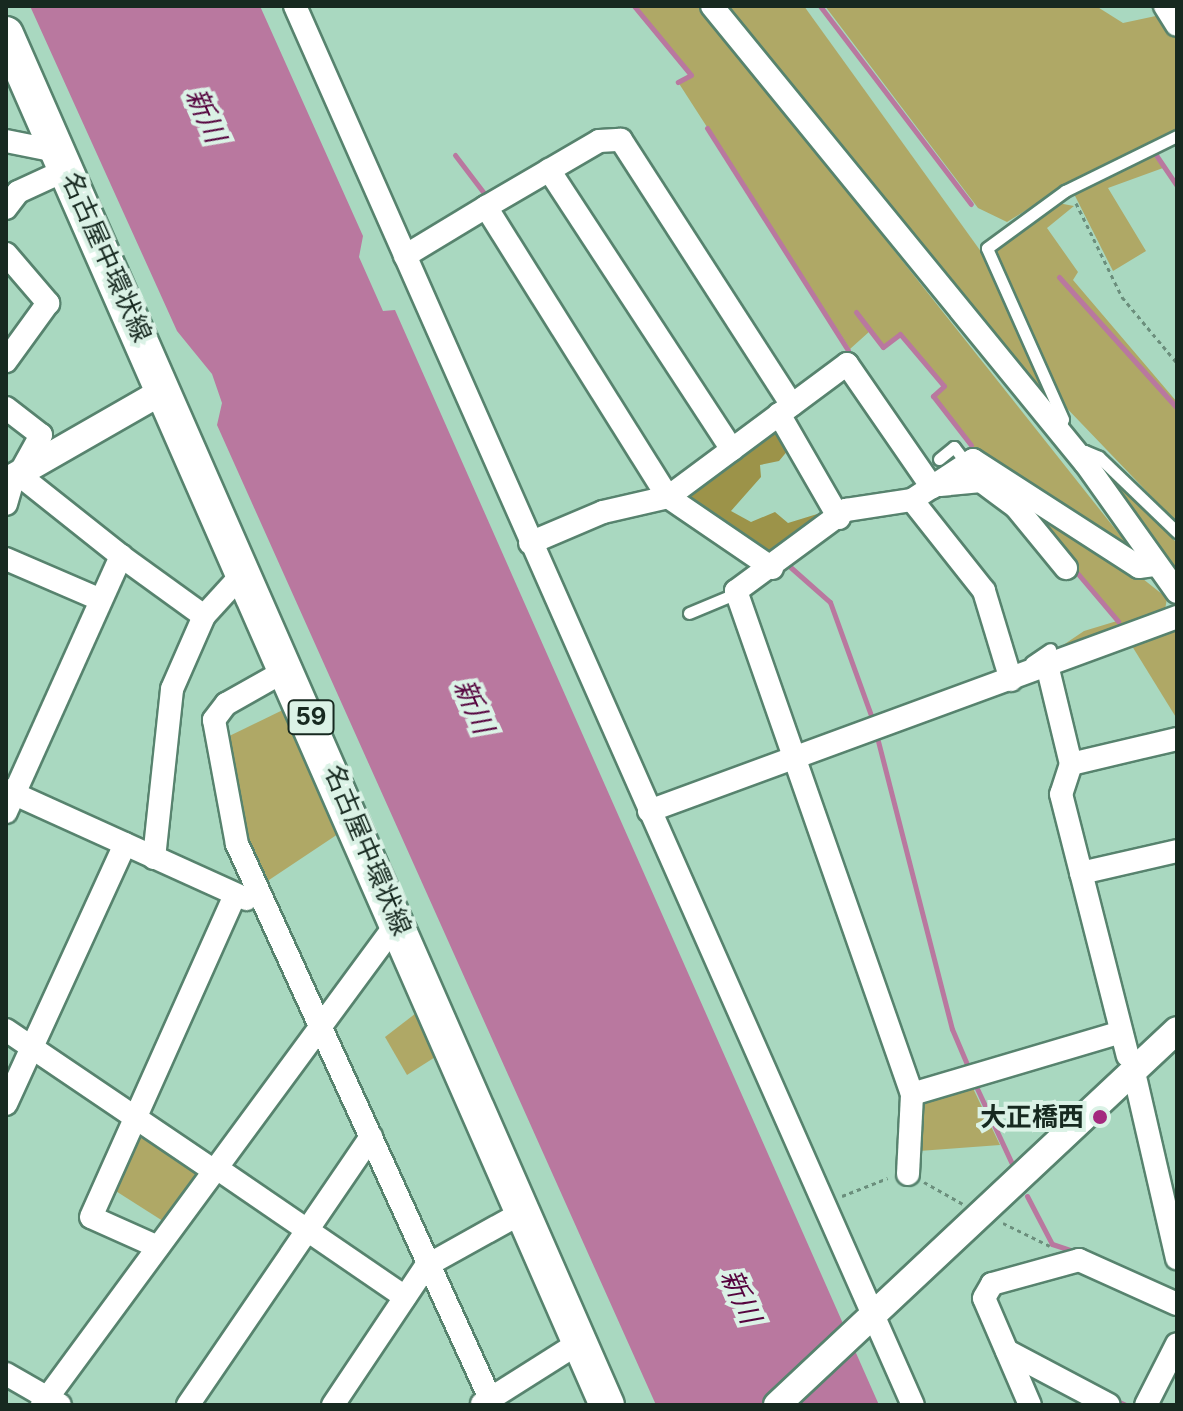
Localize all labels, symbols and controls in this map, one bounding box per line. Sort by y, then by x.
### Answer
water label: 新川 [179,83,233,147]
street label: 名古屋中環状線 [56,168,158,346]
water label: 新川 [447,674,501,738]
road number: 59 [287,697,335,737]
street label: 名古屋中環状線 [318,760,418,940]
place label: 大正橋西 [980,1101,1084,1133]
marker: 大正橋西 [1091,1108,1109,1126]
water label: 新川 [714,1264,768,1328]

